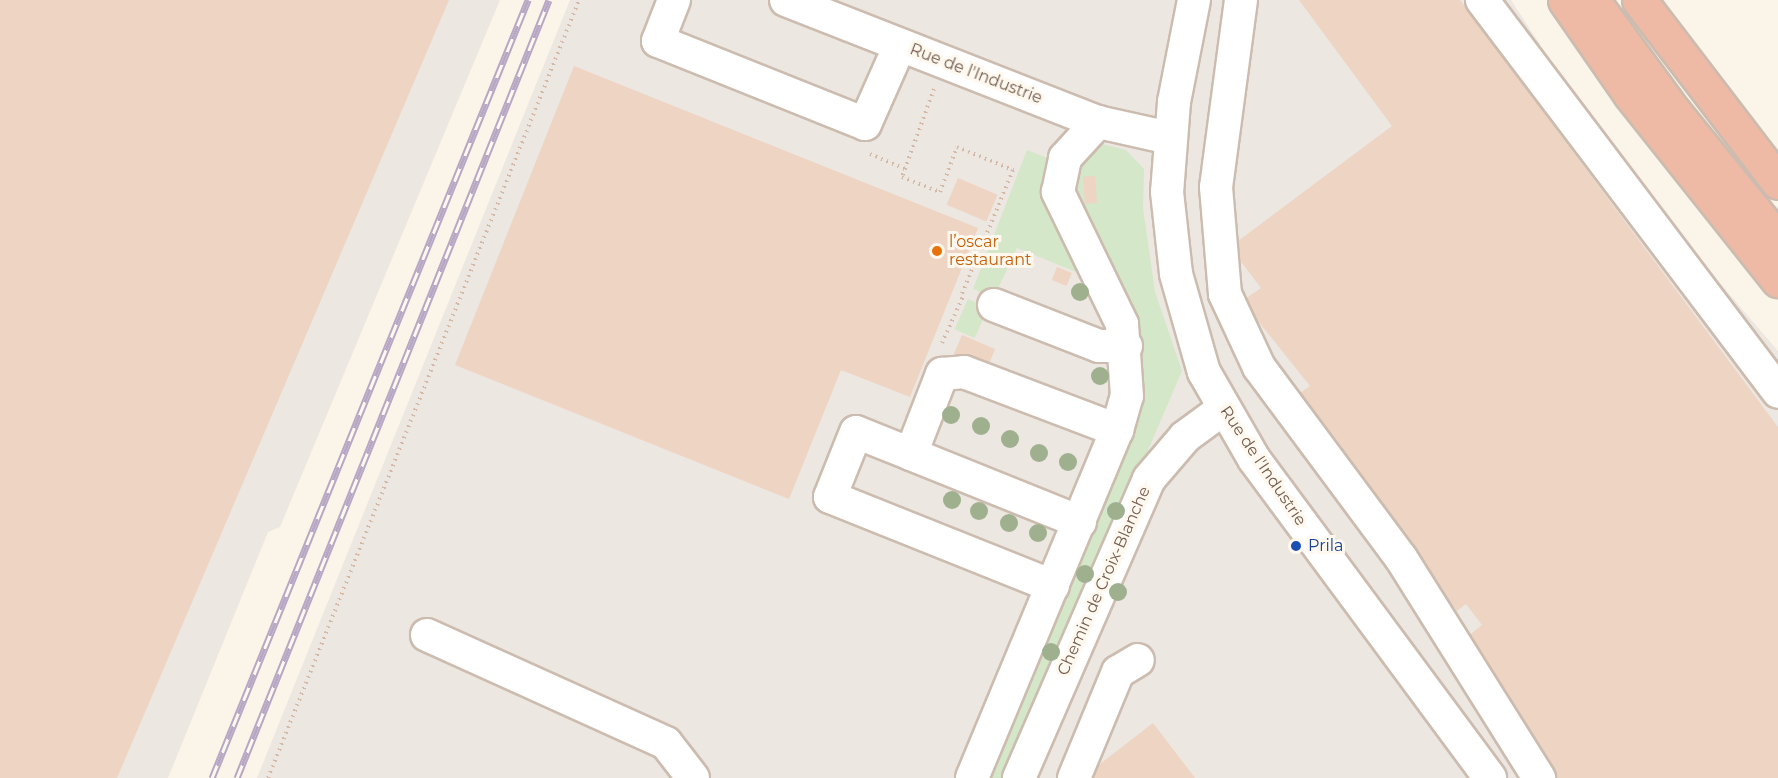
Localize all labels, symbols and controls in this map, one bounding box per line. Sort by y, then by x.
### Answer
street label: Rue de l'Industrie [907,40,1045,108]
place label: l’oscar restaurant [949,232,1032,270]
marker: l’oscar restaurant [930,244,944,258]
street label: Rue de l'Industrie [1216,403,1310,529]
street label: Chemin de Croix-Blanche [1054,483,1154,679]
place label: Prila [1308,536,1343,556]
marker: Prila [1289,539,1303,553]

